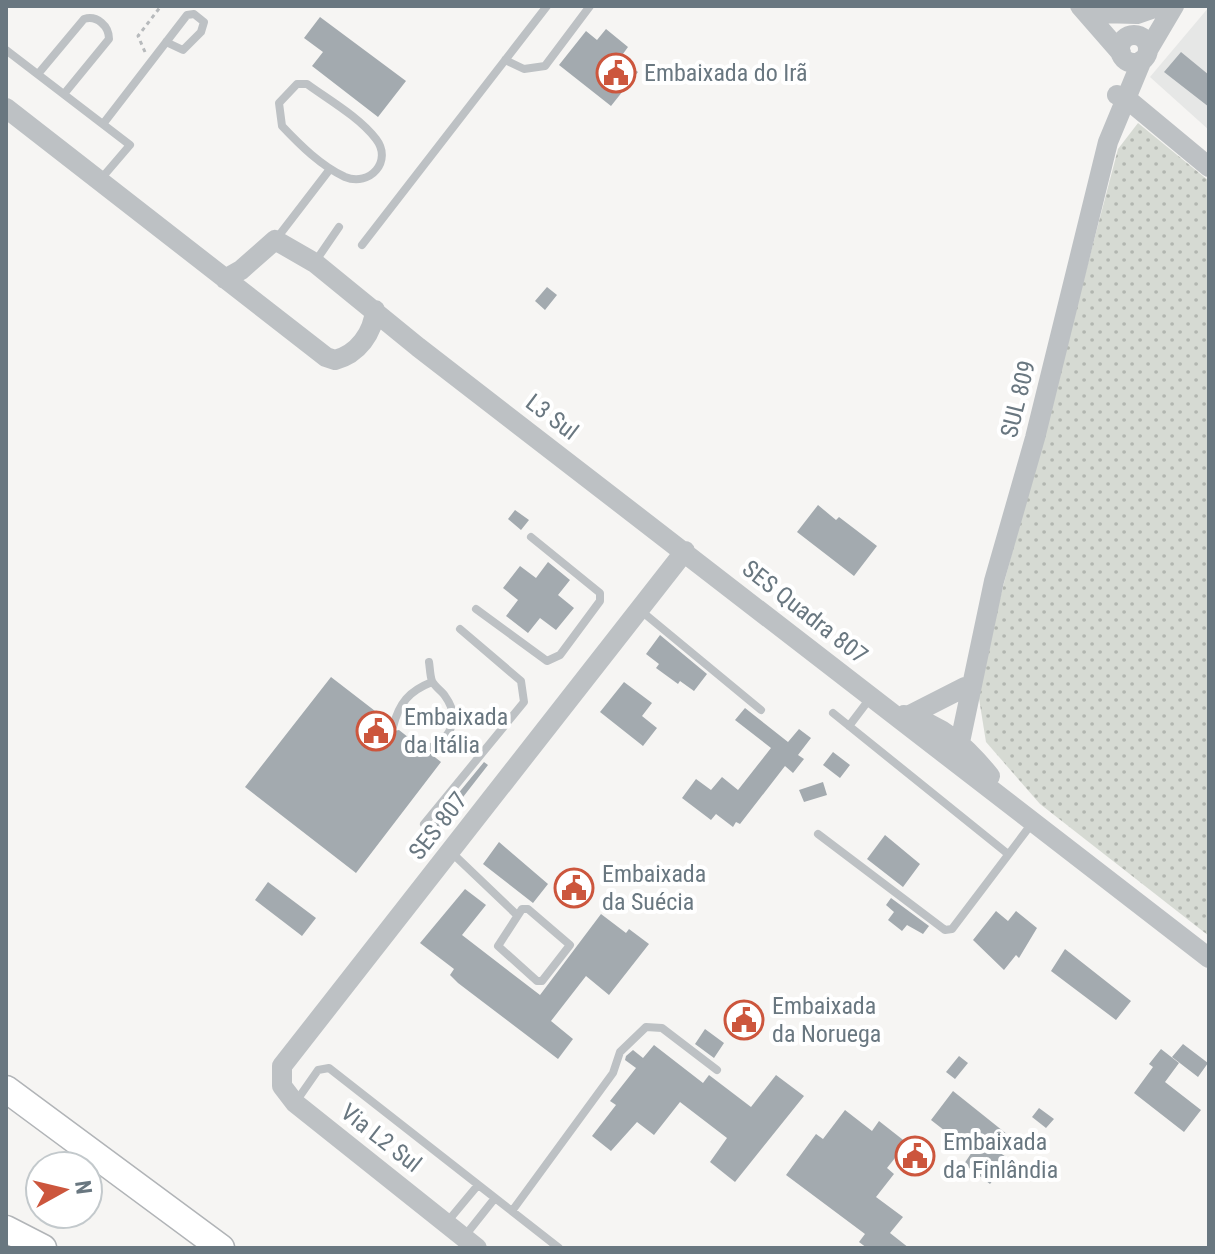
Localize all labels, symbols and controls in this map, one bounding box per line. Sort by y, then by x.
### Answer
public building icon: Embaixada do Irã [595,52,637,94]
place label: Embaixada do Irã [644,59,808,87]
street label: SUL 809 [995,358,1041,440]
street label: L3 Sul [520,388,584,446]
street label: SES Quadra 807 [737,554,873,670]
place label: Embaixada da Itália [404,703,508,759]
public building icon: Embaixada da Itália [355,710,397,752]
street label: SES 807 [403,787,473,865]
place label: Embaixada da Suécia [602,860,706,916]
public building icon: Embaixada da Suécia [553,867,595,909]
place label: Embaixada da Noruega [772,992,881,1048]
public building icon: Embaixada da Noruega [723,999,765,1041]
street label: Via L2 Sul [335,1098,427,1178]
place label: Embaixada da Finlândia [943,1128,1058,1184]
public building icon: Embaixada da Finlândia [894,1135,936,1177]
north arrow [24,1150,104,1230]
text: N [70,1179,97,1196]

